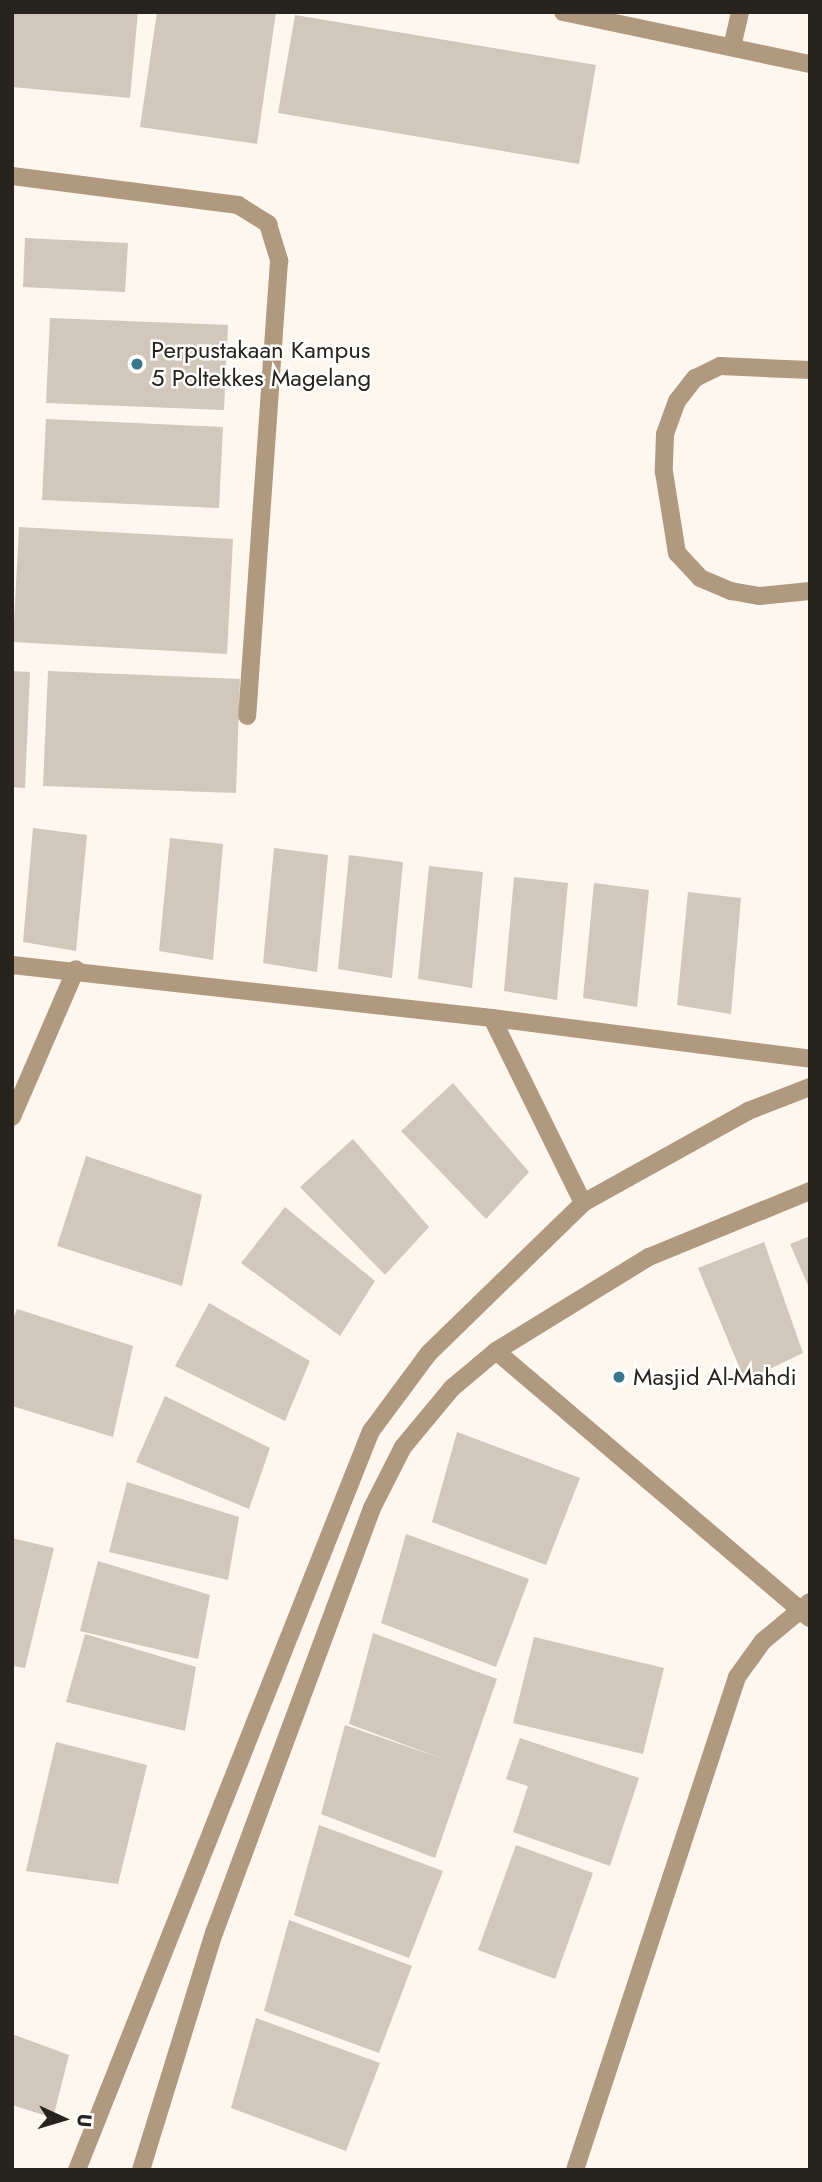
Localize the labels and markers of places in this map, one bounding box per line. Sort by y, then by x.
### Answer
place label: Perpustakaan Kampus 5 Poltekkes Magelang [151,336,371,392]
marker: Perpustakaan Kampus 5 Poltekkes Magelang [129,356,145,372]
place label: Masjid Al-Mahdi [633,1363,797,1391]
marker: Masjid Al-Mahdi [611,1369,627,1385]

